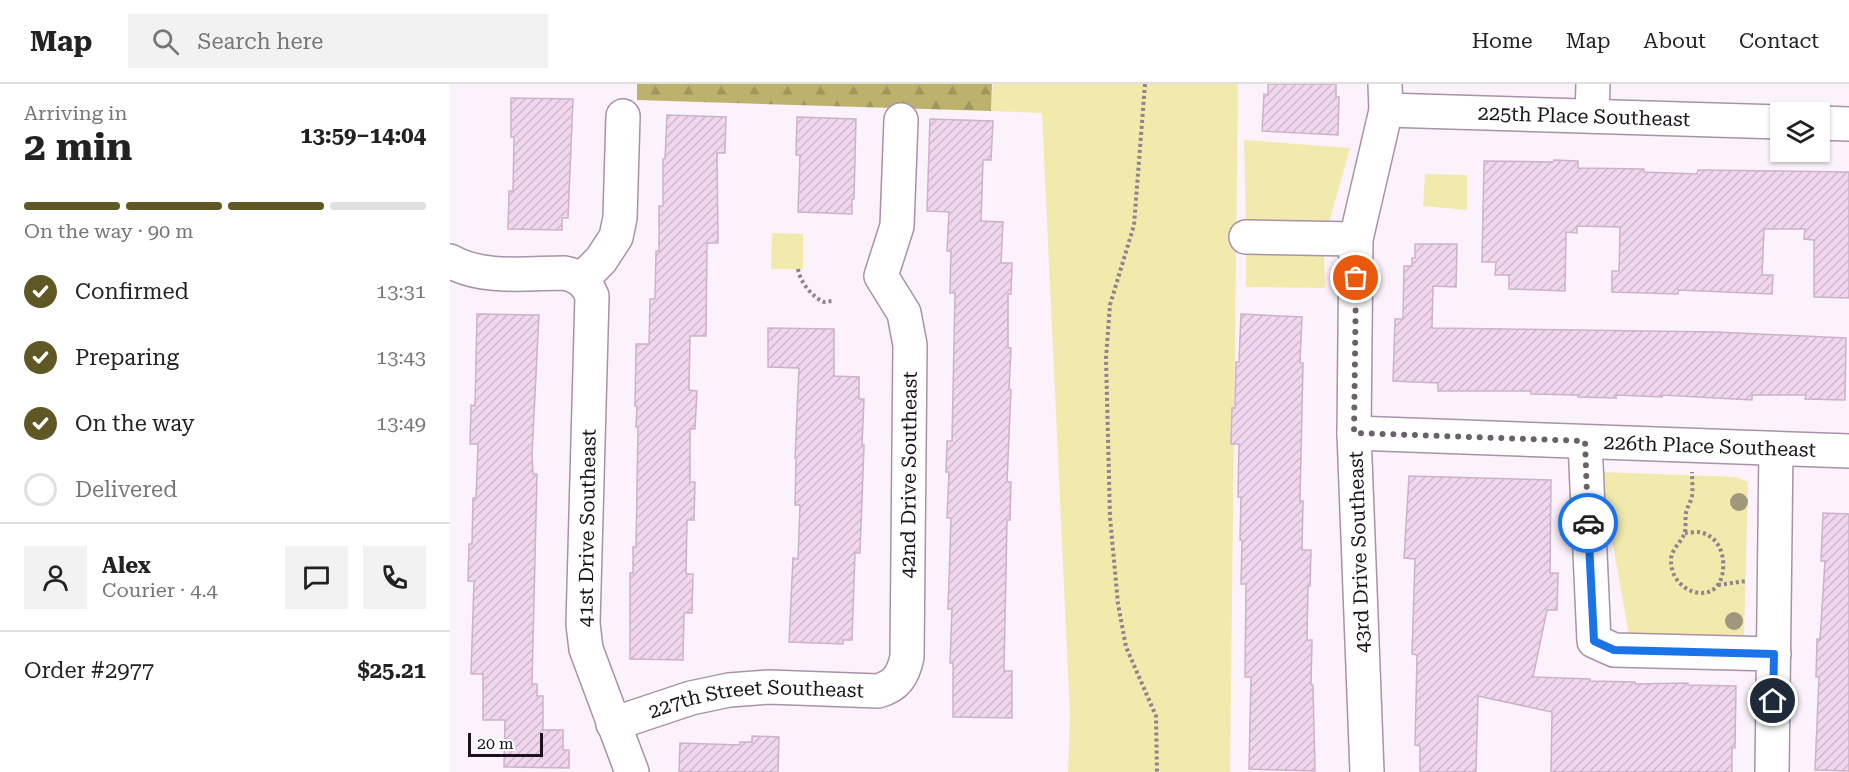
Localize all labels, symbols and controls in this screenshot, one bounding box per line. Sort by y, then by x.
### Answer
search box [128,14,548,68]
text: Map [30,25,92,58]
icon: search [149,25,182,58]
text: Search here [197,29,323,54]
text: Home [1472,29,1533,53]
text: Map [1566,29,1611,53]
text: About [1644,29,1706,53]
text: Contact [1739,29,1819,53]
text: Arriving in [24,101,127,125]
street label: 225th Place Southeast [1477,101,1691,131]
map controls [1770,102,1830,162]
button: layers [1770,102,1830,162]
text: 13:59–14:04 [300,123,426,148]
text: 2 min [24,124,132,170]
text: On the way · 90 m [24,219,194,243]
pin [1330,252,1381,303]
icon: bag [1339,261,1372,294]
icon: check [24,275,57,308]
text: Confirmed [75,279,189,304]
text: 13:31 [376,279,426,303]
icon: check [24,341,57,374]
text: Preparing [75,345,179,370]
text: 13:43 [376,345,426,369]
street label: 42nd Drive Southeast [896,371,922,579]
icon: check [24,407,57,440]
text: On the way [75,411,195,436]
text: 13:49 [376,411,426,435]
street label: 41st Drive Southeast [573,428,601,627]
street label: 226th Place Southeast [1603,430,1817,462]
street label: 43rd Drive Southeast [1343,450,1375,653]
text: Delivered [75,477,177,502]
courier [1558,493,1618,553]
icon: car [1572,507,1605,540]
button: person [24,546,87,609]
button: chat [285,546,348,609]
button: phone [363,546,426,609]
text: Alex [102,553,151,578]
text: Courier · 4.4 [102,578,218,602]
text: Order #2977 [24,658,154,683]
text: $25.21 [357,658,426,683]
street label: 227th Street Southeast [645,675,865,723]
pin [1747,675,1798,726]
icon: home [1756,684,1789,717]
scale bar [468,730,543,758]
text: 20 m [477,734,514,753]

